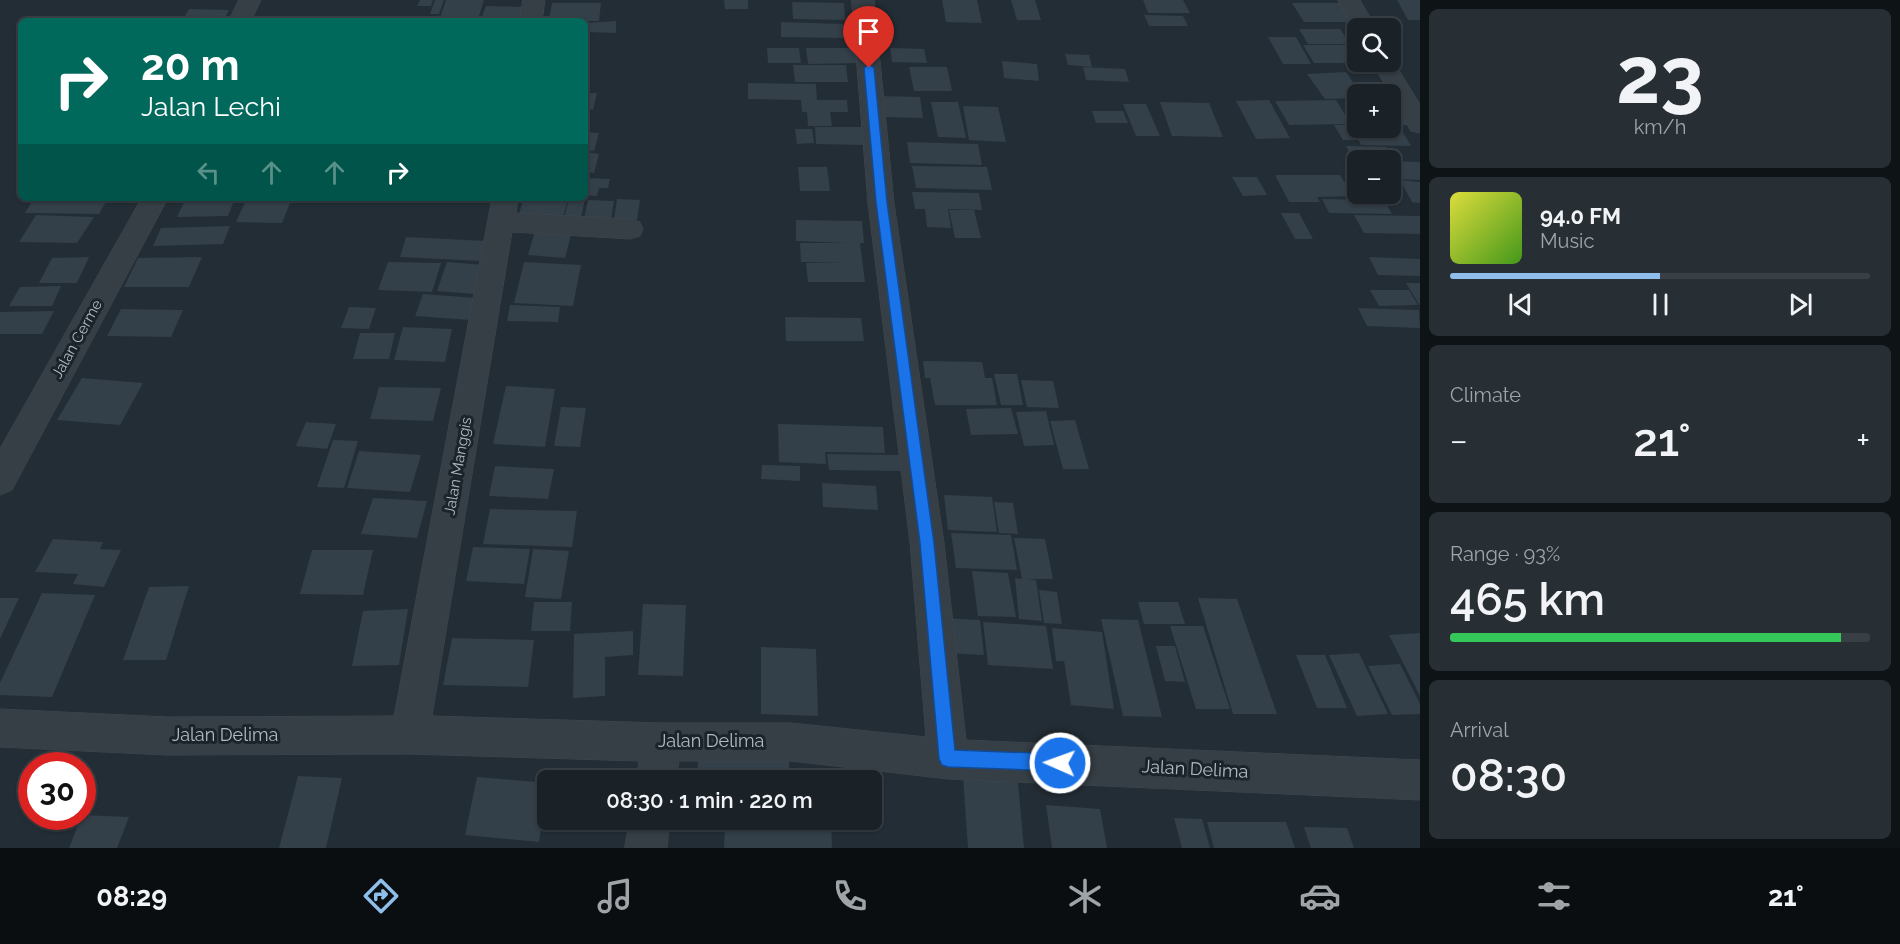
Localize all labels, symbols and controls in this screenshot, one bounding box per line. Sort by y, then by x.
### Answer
pin [843,6,894,68]
icon: arrive [852,15,885,48]
map controls [1347,18,1401,204]
button: search [1347,18,1401,72]
text: 23 [1616,30,1704,121]
text: 20 m [141,41,240,90]
icon: right [42,42,120,120]
button: + [1347,84,1401,138]
text: Jalan Lechi [141,91,281,122]
text: km/h [1634,115,1686,139]
button: − [1347,150,1401,204]
icon: left [192,156,225,189]
icon: ahead [255,156,288,189]
icon: ahead [318,156,351,189]
icon: right [381,156,414,189]
text: 94.0 FM [1540,203,1621,229]
text: Music [1540,229,1594,253]
icon: previous [1504,288,1537,321]
icon: pause [1644,288,1677,321]
icon: next [1784,288,1817,321]
street label: Jalan Cerme [48,296,106,381]
text: Climate [1450,383,1521,407]
text: 21° [1633,414,1691,467]
street label: Jalan Manggis [441,416,475,516]
text: − [1450,421,1468,460]
text: + [1856,421,1870,460]
text: Range · 93% [1450,542,1560,566]
text: 465 km [1450,573,1605,626]
text: Arrival [1450,718,1509,742]
street label: Jalan Delima [172,724,278,745]
street label: Jalan Delima [658,730,764,751]
position arrow [1028,731,1092,795]
text: 08:30 [1450,749,1567,802]
speed limit sign: 30 [18,752,96,830]
street label: Jalan Delima [1141,755,1249,782]
text: 08:30 · 1 min · 220 m [606,787,813,813]
icon: directions [360,875,402,917]
icon: music [594,875,636,917]
icon: phone [829,875,871,917]
icon: climate [1064,875,1106,917]
icon: car [1299,875,1341,917]
icon: filters [1533,875,1575,917]
text: 08:29 [96,881,167,912]
text: 21° [1768,881,1804,912]

